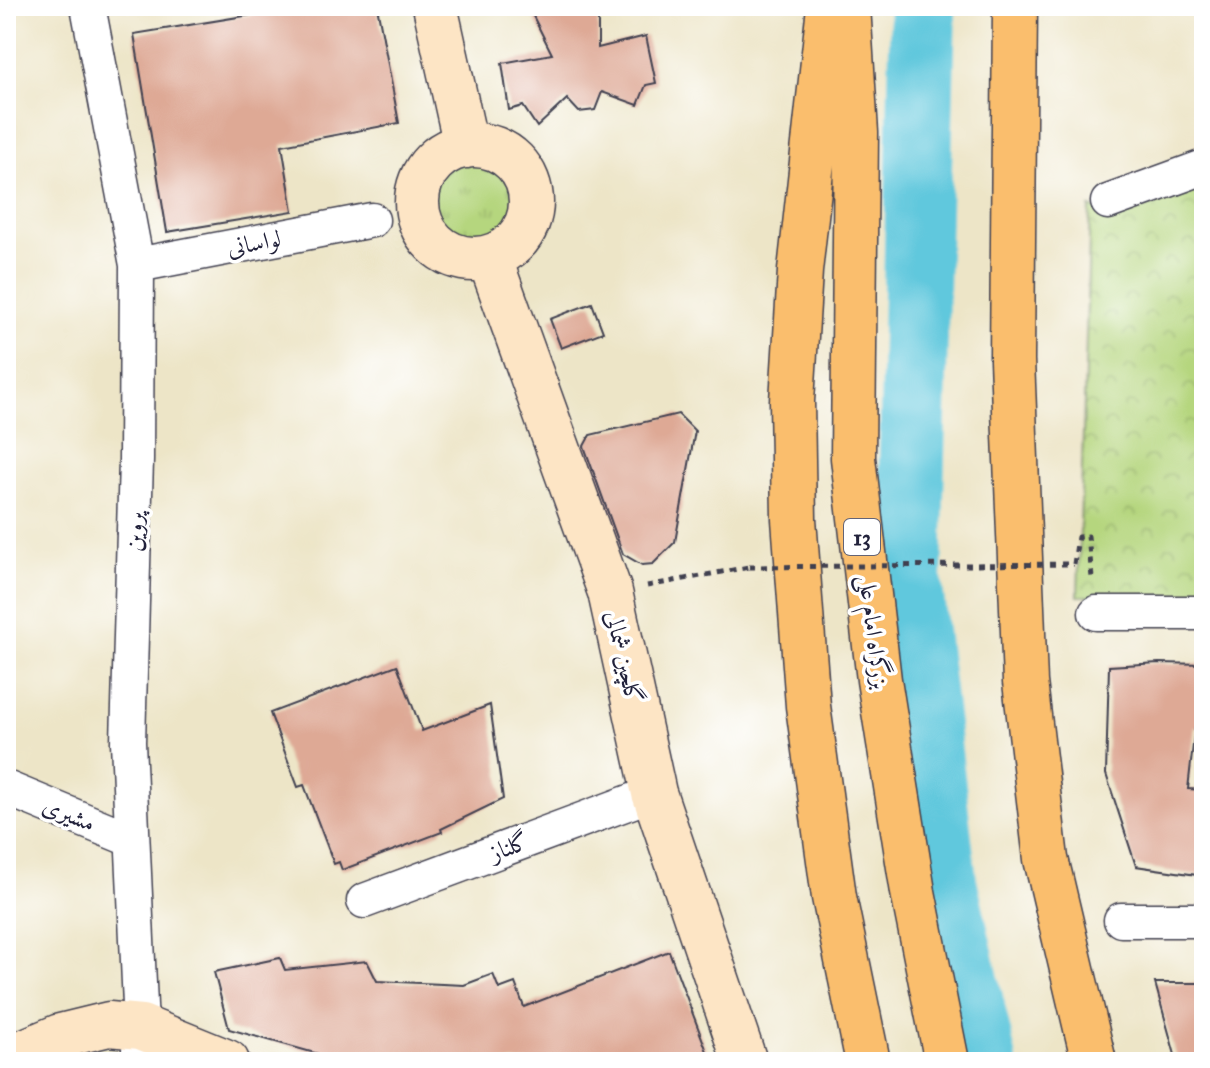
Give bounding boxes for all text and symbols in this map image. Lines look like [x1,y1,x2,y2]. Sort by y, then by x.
street label: لواسانی [224,223,284,263]
street label: پروین [118,509,151,553]
road number: 13 [844,519,880,555]
street label: بزرگراه امام علی [846,573,897,692]
street label: گلچین شمالی [598,608,649,707]
street label: مشیری [38,790,100,838]
street label: گلناز [483,826,533,869]

